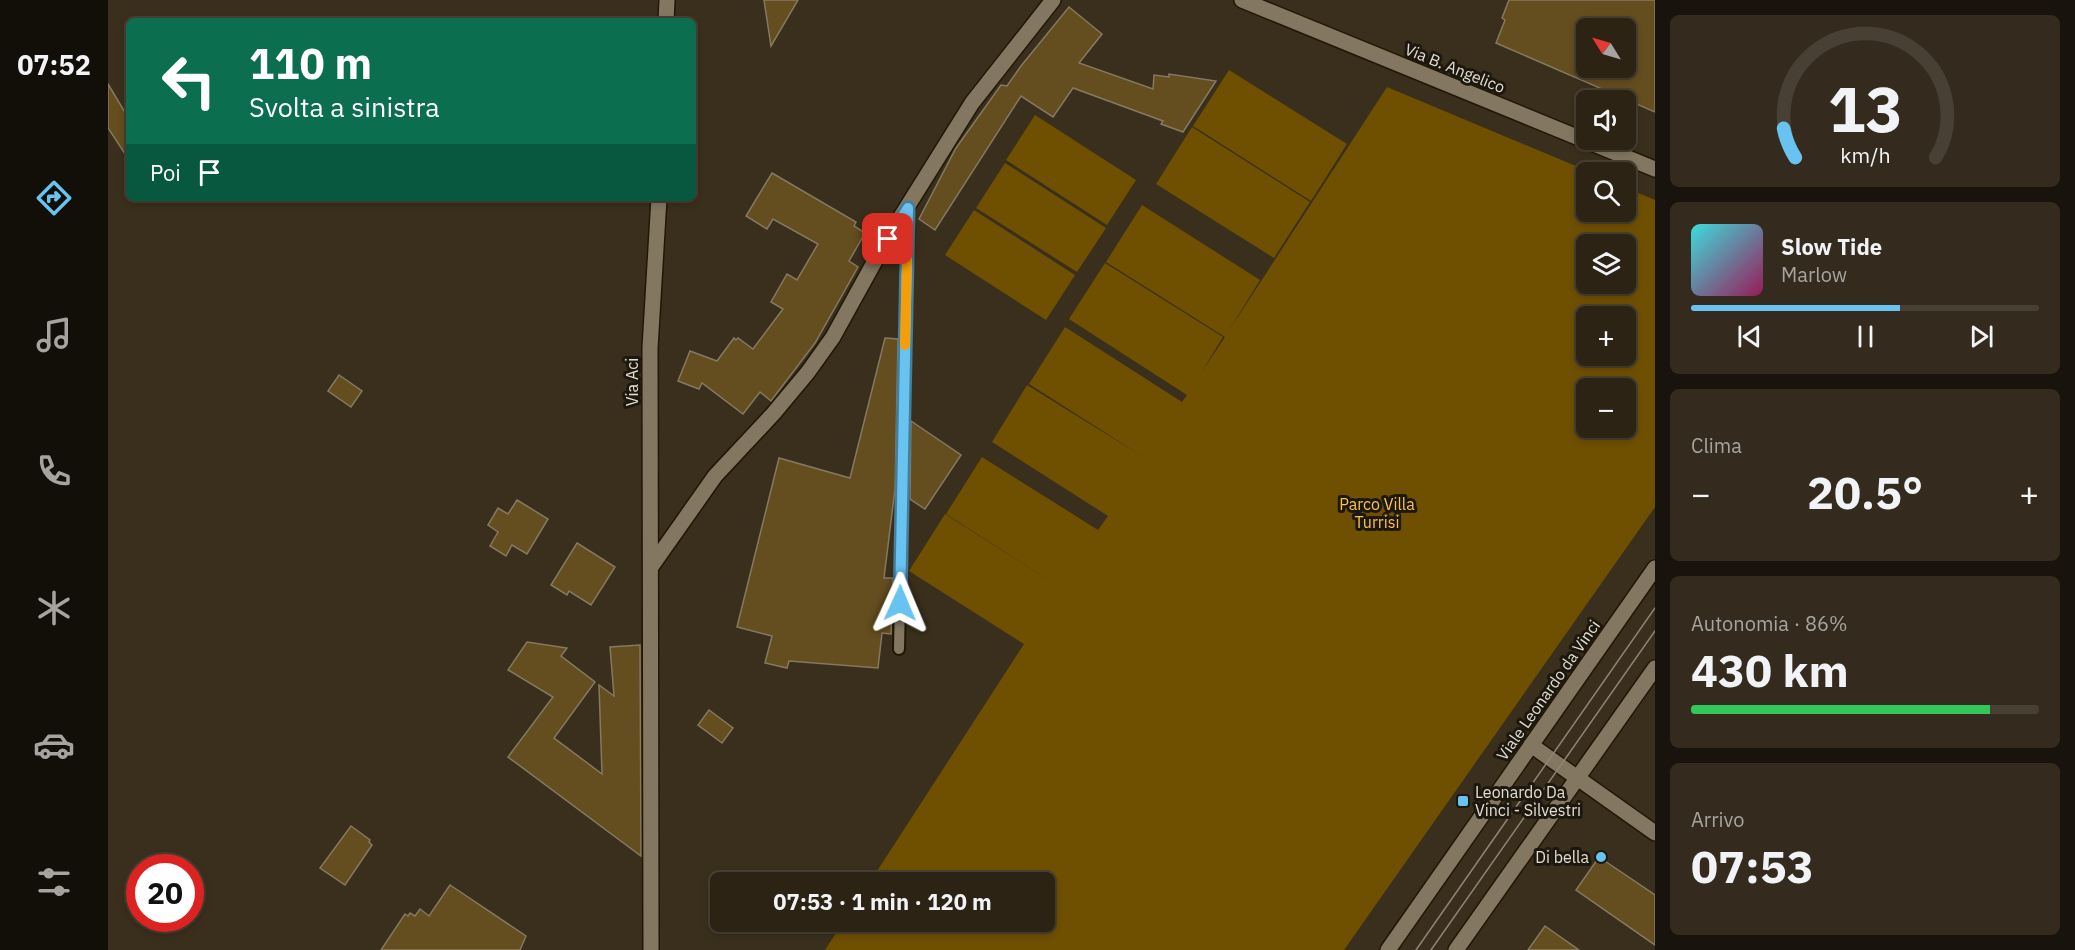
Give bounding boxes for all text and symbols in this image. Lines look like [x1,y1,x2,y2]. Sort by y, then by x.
north arrow [1576,18,1636,78]
map controls [1576,18,1636,438]
text: 110 m [249,36,372,91]
street label: Via B. Angelico [1402,39,1508,97]
icon: left [150,42,228,120]
text: 07:52 [17,47,91,82]
text: 13 [1828,68,1902,149]
text: Svolta a sinistra [249,89,440,124]
button: sound [1576,90,1636,150]
text: km/h [1840,141,1890,169]
icon: arrive [193,156,226,189]
text: Poi [150,158,181,187]
button: search [1576,162,1636,222]
icon: directions [33,177,75,219]
pin [862,213,913,264]
icon: arrive [871,222,904,255]
text: Slow Tide [1781,232,1882,261]
button: layers [1576,234,1636,294]
text: Marlow [1781,261,1847,288]
button: + [1576,306,1636,366]
icon: music [33,314,75,356]
icon: previous [1733,320,1766,353]
icon: pause [1849,320,1882,353]
icon: next [1965,320,1998,353]
street label: Via Aci [622,358,642,406]
button: − [1576,378,1636,438]
text: Clima [1691,432,1742,459]
icon: phone [33,450,75,492]
text: 20.5° [1807,463,1923,521]
text: − [1691,472,1711,515]
text: + [2019,472,2039,515]
park label: Parco Villa Turrisi [1339,494,1415,532]
position arrow [868,571,932,635]
icon: climate [33,587,75,629]
text: Autonomia · 86% [1691,610,1848,637]
street label: Viale Leonardo da Vinci [1492,616,1604,764]
text: 430 km [1691,641,1849,699]
icon: car [33,724,75,766]
place label: Leonardo Da Vinci - Silvestri [1475,782,1581,820]
marker: Leonardo Da Vinci - Silvestri [1456,794,1470,808]
text: Arrivo [1691,806,1744,833]
text: 07:53 [1691,837,1814,895]
place label: Di bella [1535,847,1589,867]
marker: Di bella [1594,850,1608,864]
speed limit sign: 20 [126,854,204,932]
icon: filters [33,861,75,903]
text: 07:53 · 1 min · 120 m [773,887,992,916]

